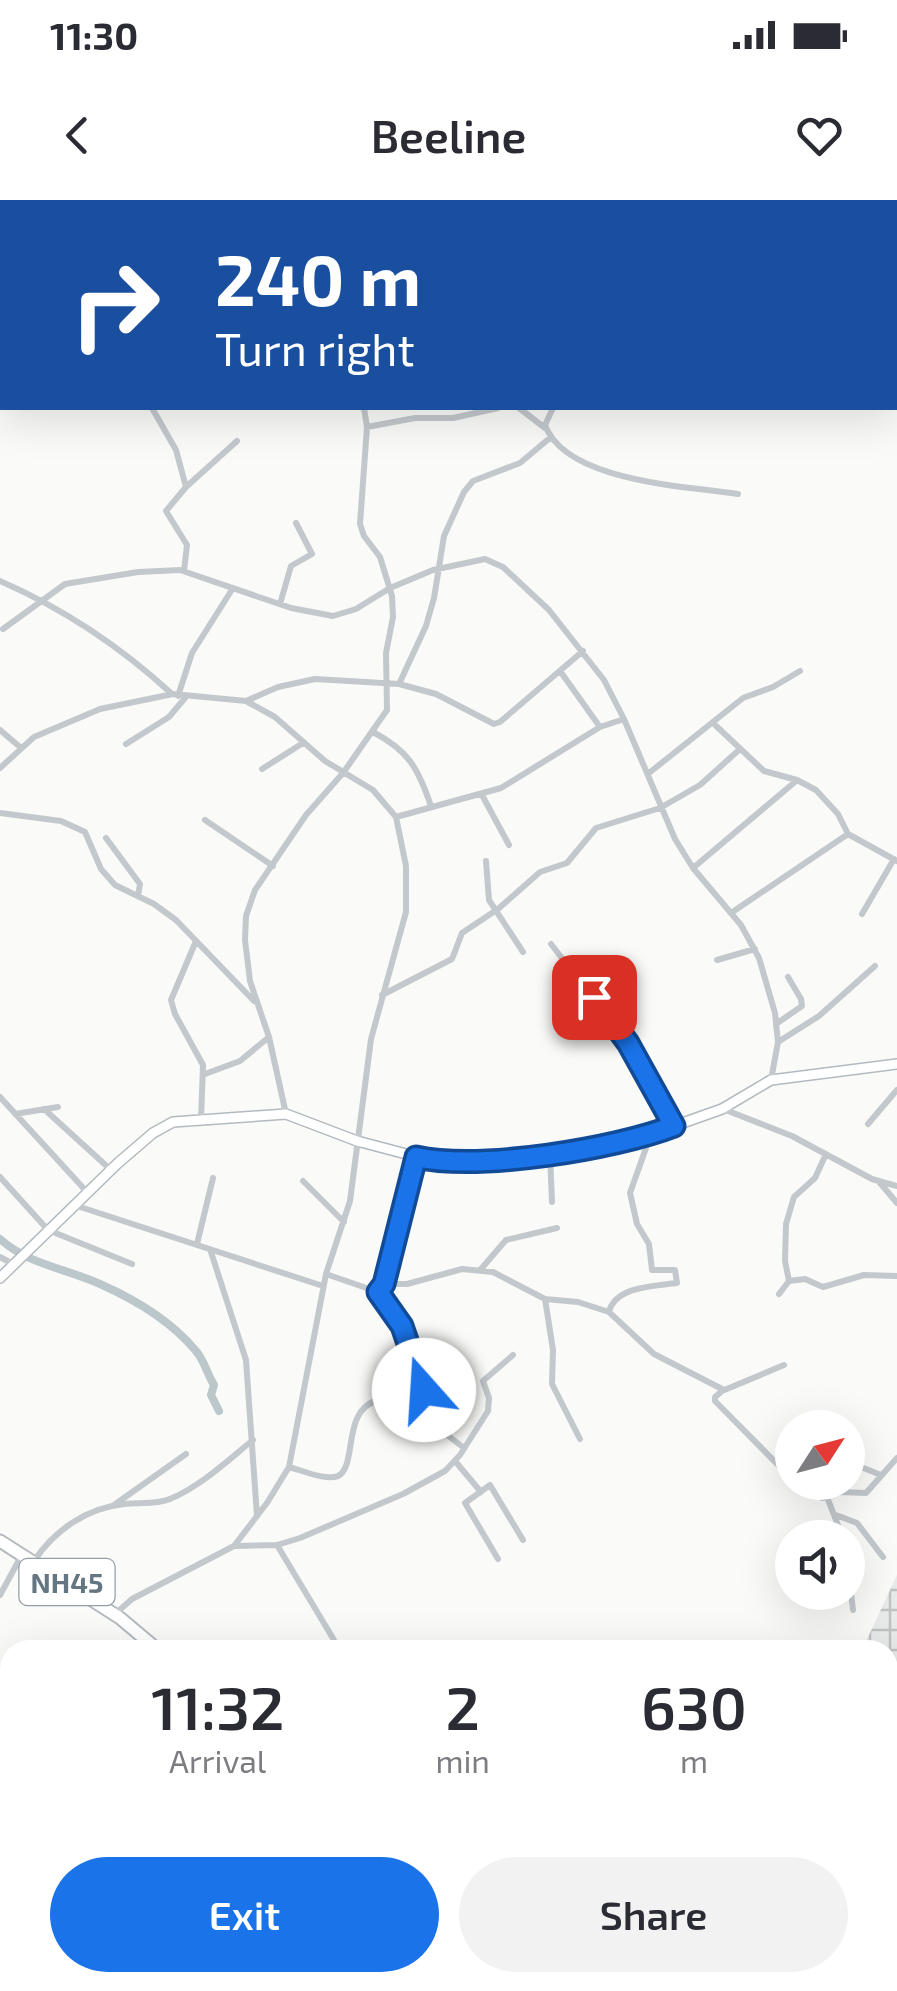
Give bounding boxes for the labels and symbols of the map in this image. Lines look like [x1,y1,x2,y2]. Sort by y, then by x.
pin [552,955,637,1040]
position arrow [372,1338,476,1442]
north arrow [775,1410,865,1500]
road number: NH45 [20,1559,114,1605]

